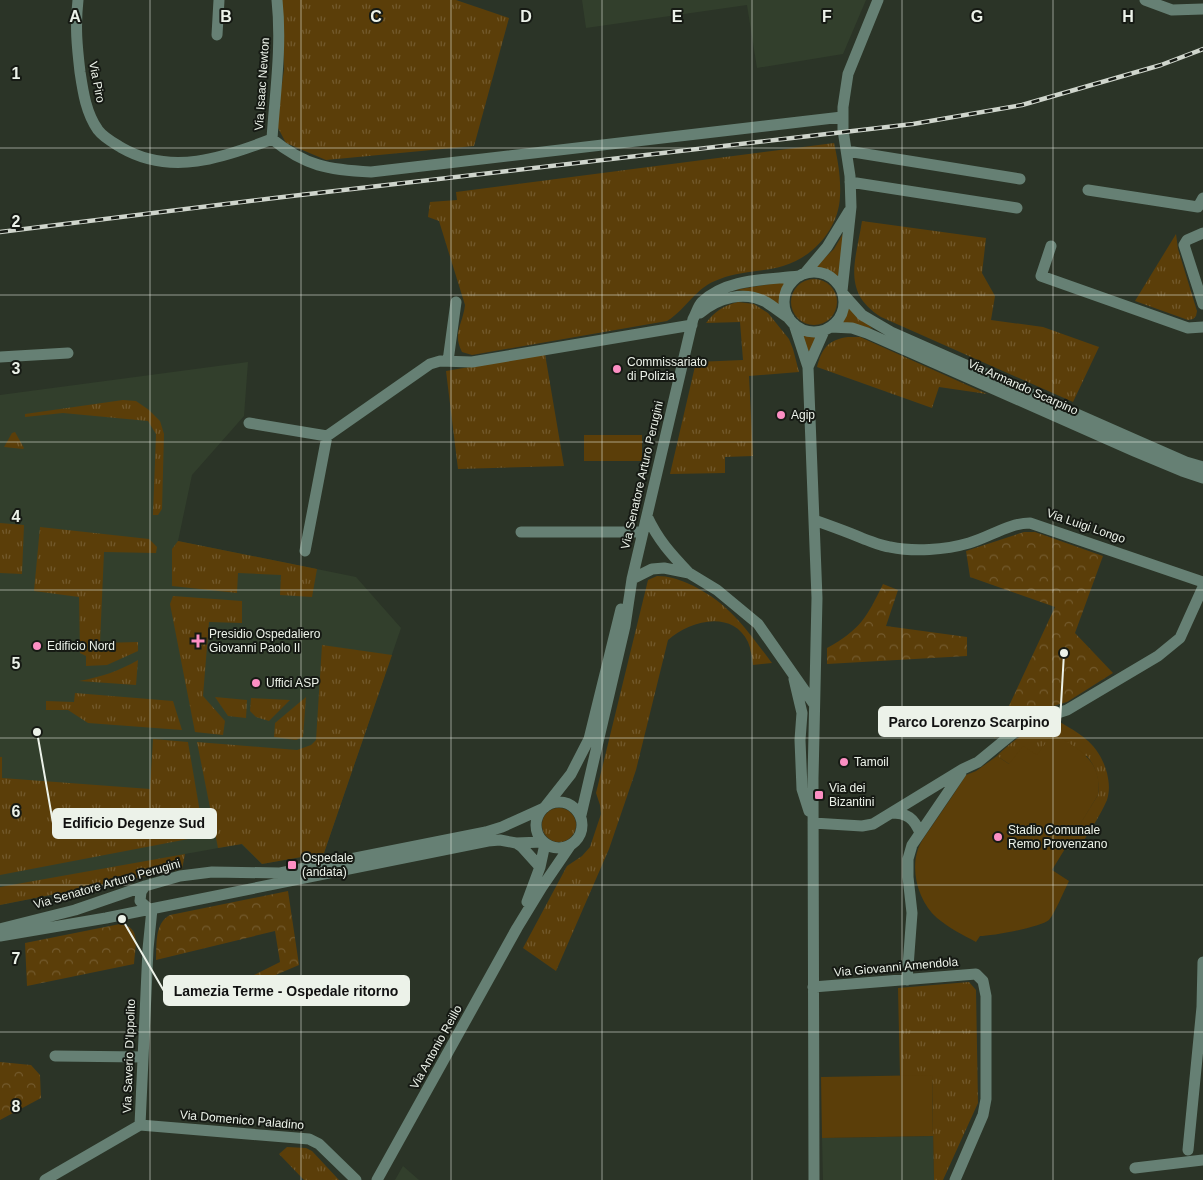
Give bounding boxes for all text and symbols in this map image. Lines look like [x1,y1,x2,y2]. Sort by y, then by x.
text: A [69,8,81,25]
text: B [220,8,232,25]
text: C [370,8,382,25]
text: D [520,8,532,25]
text: E [672,8,683,25]
text: F [822,8,832,25]
text: G [971,8,983,25]
text: H [1122,8,1134,25]
street label: Via Isaac Newton [252,37,272,131]
street label: Via Piro [86,60,108,104]
text: 1 [12,65,21,82]
text: 2 [12,213,21,230]
place label: Commissariato di Polizia [627,355,707,383]
street label: Via Armando Scarpino [966,356,1081,418]
text: 3 [12,360,21,377]
marker: Commissariato di Polizia [611,363,623,375]
street label: Via Senatore Arturo Perugini [618,399,666,551]
place label: Agip [791,408,815,422]
marker: Agip [775,409,787,421]
street label: Via Luigi Longo [1045,506,1128,546]
text: 4 [12,508,21,525]
place label: Presidio Ospedaliero Giovanni Paolo II [209,627,321,655]
marker: Presidio Ospedaliero Giovanni Paolo II [191,634,205,648]
place label: Edificio Nord [47,639,115,653]
marker: Edificio Nord [31,640,43,652]
text: 5 [12,655,21,672]
place label: Uffici ASP [266,676,319,690]
marker: Uffici ASP [250,677,262,689]
callout: Parco Lorenzo Scarpino [879,707,1060,736]
text: Parco Lorenzo Scarpino [888,714,1050,730]
place label: Tamoil [854,755,889,769]
marker: Tamoil [838,756,850,768]
place label: Via dei Bizantini [829,781,874,809]
marker: Via dei Bizantini [813,789,825,801]
text: 6 [12,803,21,820]
callout: Edificio Degenze Sud [53,809,216,838]
text: Edificio Degenze Sud [63,815,205,831]
place label: Stadio Comunale Remo Provenzano [1008,823,1108,851]
marker: Stadio Comunale Remo Provenzano [992,831,1004,843]
place label: Ospedale (andata) [302,851,354,879]
street label: Via Senatore Arturo Perugini [32,856,182,912]
marker: Ospedale (andata) [286,859,298,871]
text: 7 [12,950,21,967]
street label: Via Giovanni Amendola [833,955,959,979]
callout: Lamezia Terme - Ospedale ritorno [164,976,409,1005]
text: Lamezia Terme - Ospedale ritorno [174,983,398,999]
street label: Via Saverio D'Ippolito [120,998,138,1113]
street label: Via Antonio Reillo [407,1002,465,1091]
text: 8 [12,1098,21,1115]
street label: Via Domenico Paladino [179,1108,305,1132]

